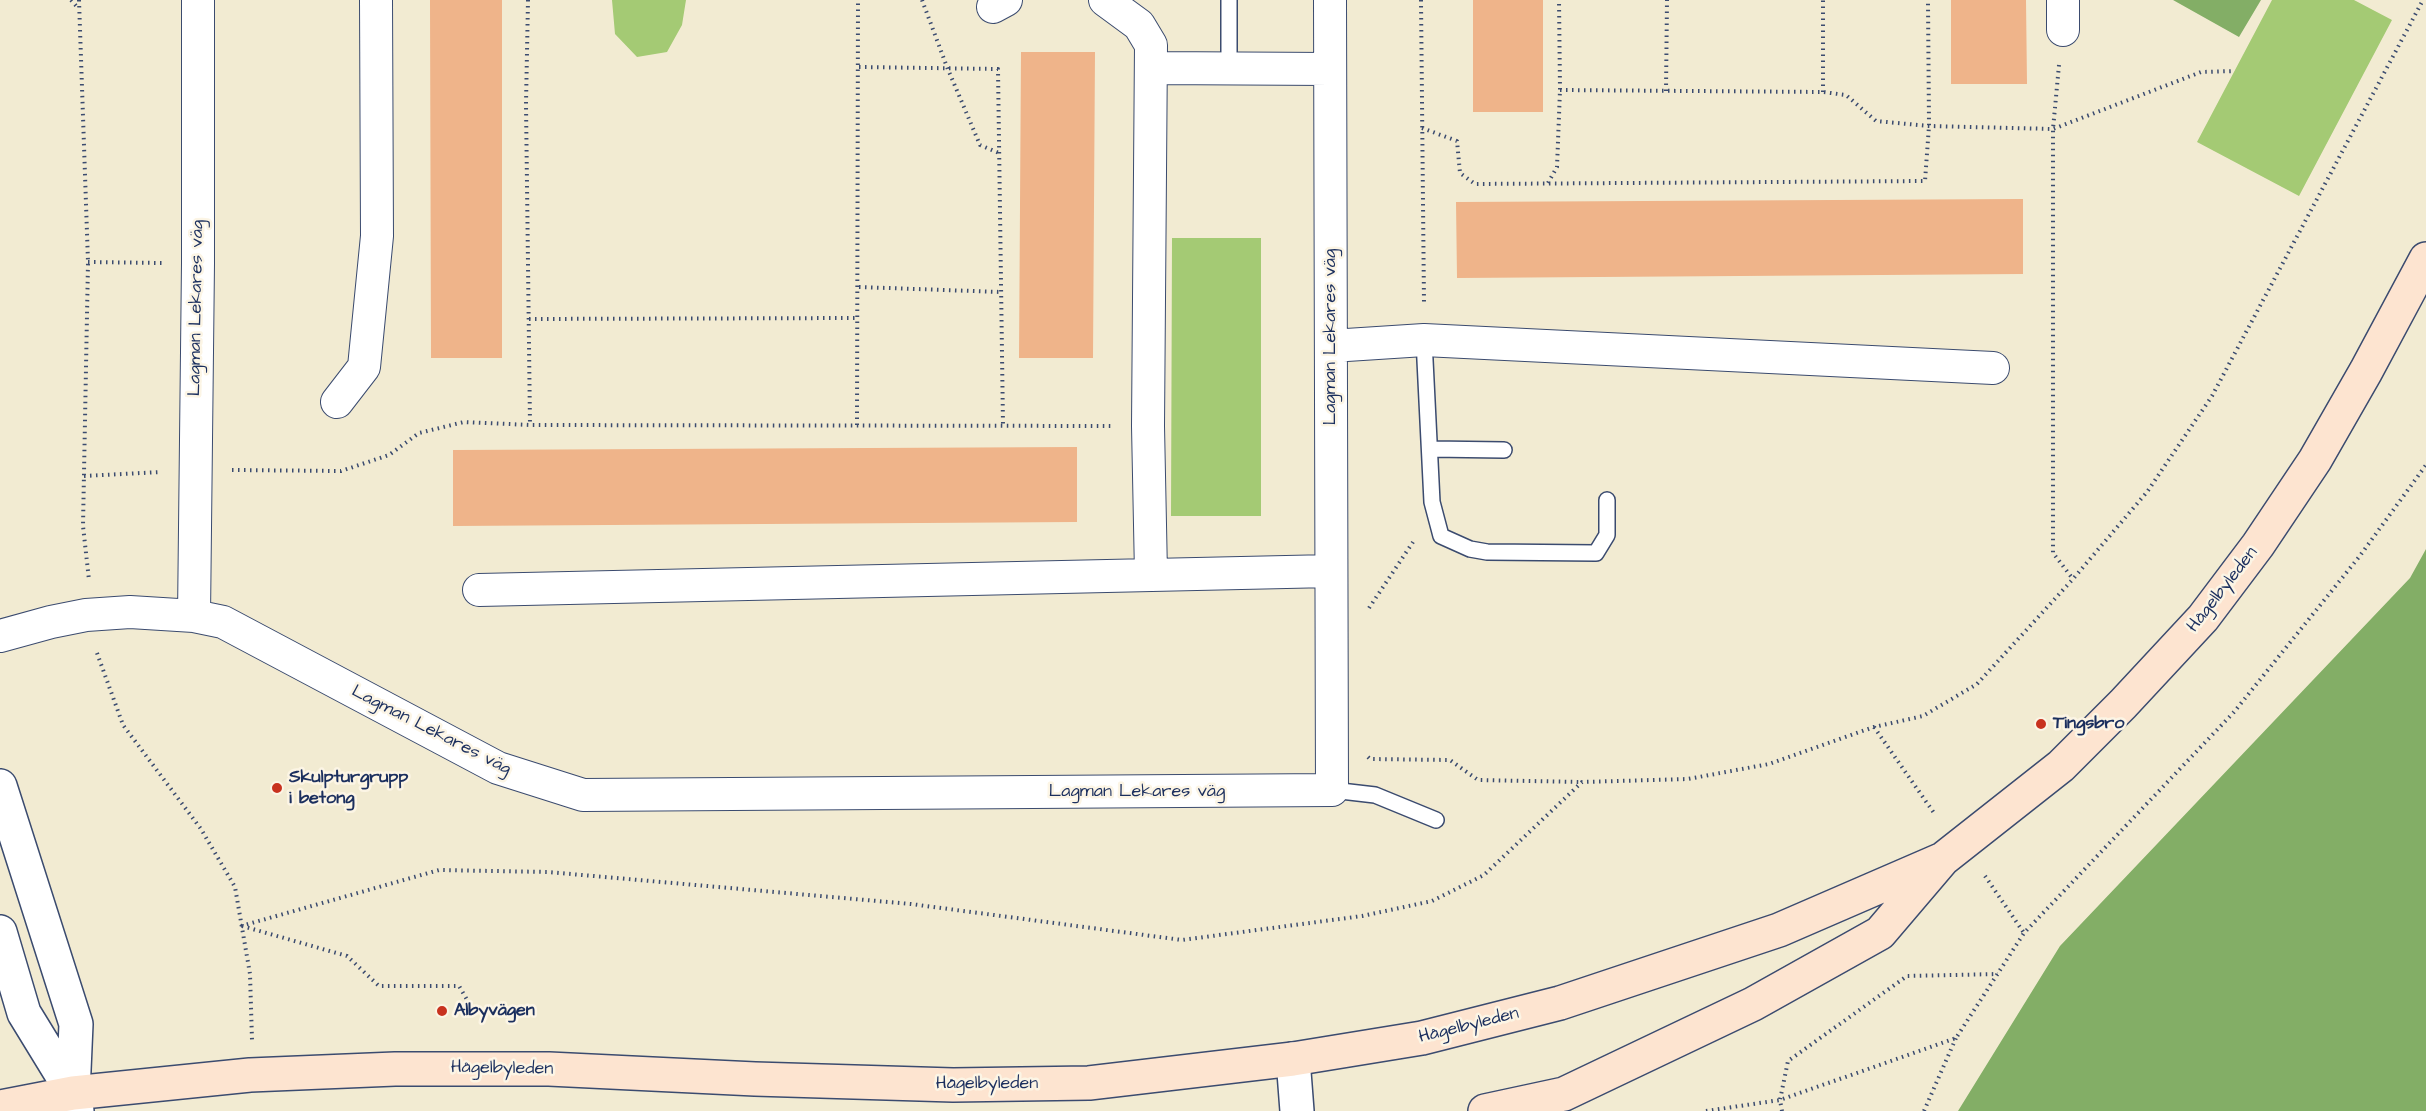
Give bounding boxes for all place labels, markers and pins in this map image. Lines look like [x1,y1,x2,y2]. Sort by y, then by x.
place label: Tingsbro [2053,713,2124,735]
marker: Tingsbro [2034,717,2048,731]
place label: Skulpturgrupp i betong [289,767,408,810]
marker: Skulpturgrupp i betong [270,781,284,795]
place label: Albyvägen [454,1000,535,1022]
marker: Albyvägen [435,1004,449,1018]

